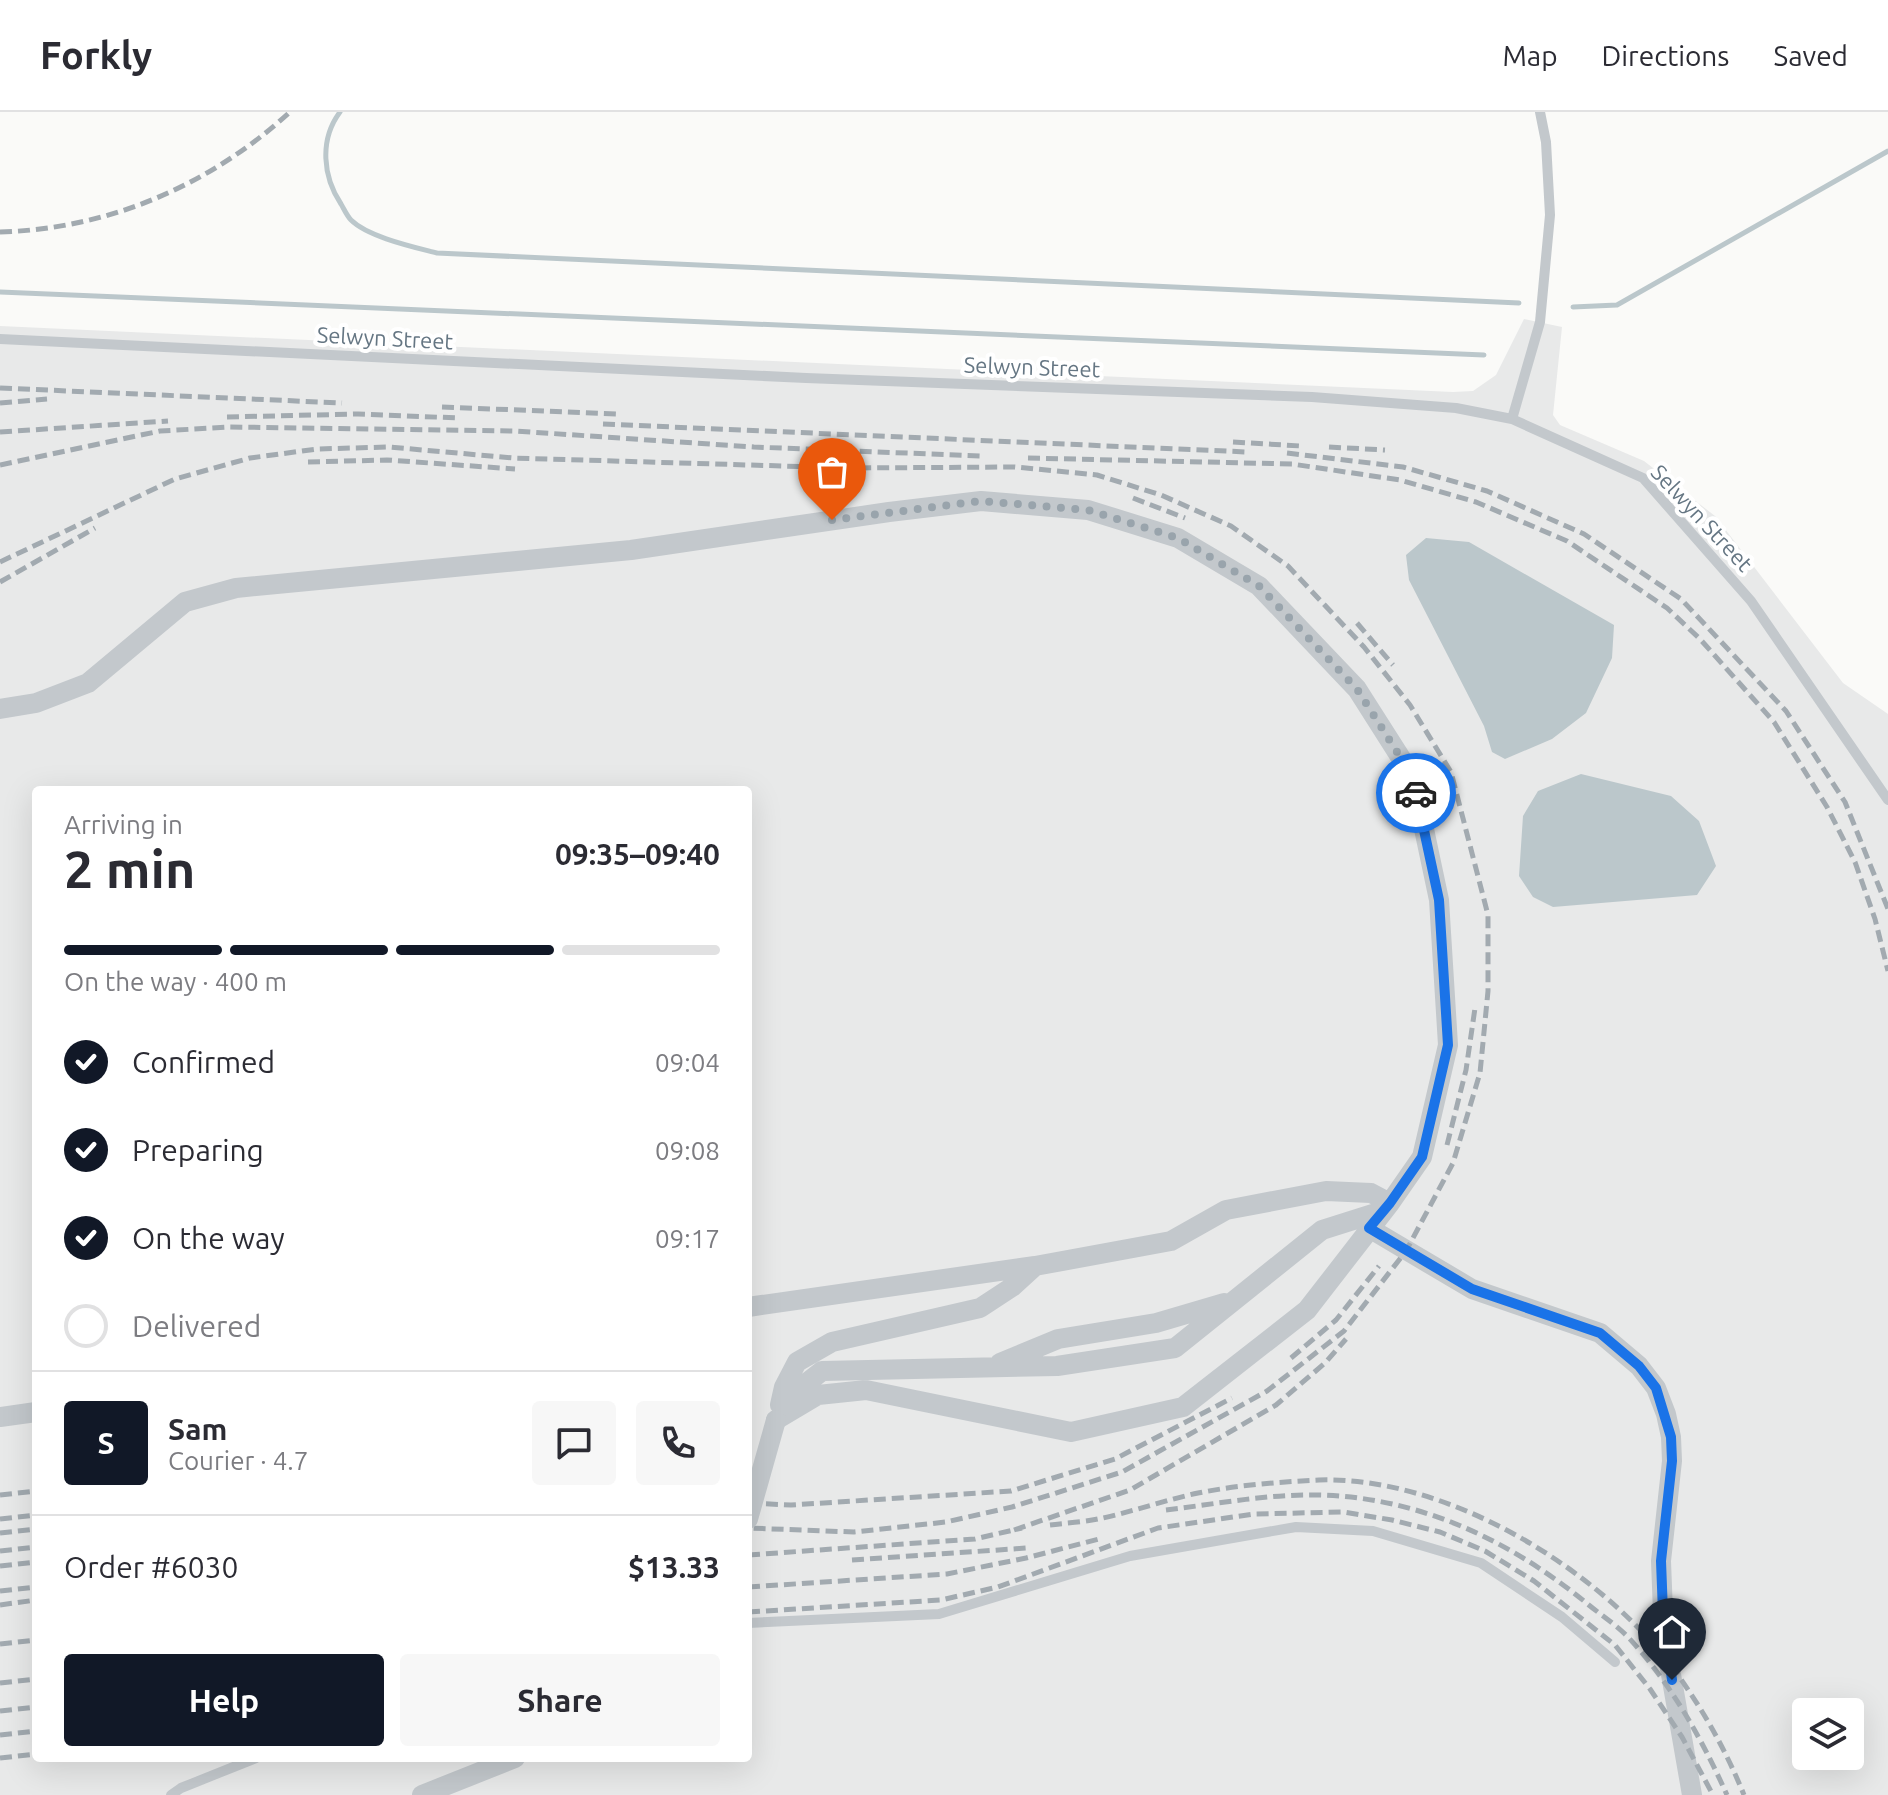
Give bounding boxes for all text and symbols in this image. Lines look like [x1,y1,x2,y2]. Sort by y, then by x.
text: Forkly [40,34,152,76]
text: Map [1502,40,1558,71]
text: Directions [1602,40,1729,71]
text: Saved [1773,40,1848,71]
street label: Selwyn Street [316,321,454,354]
street label: Selwyn Street [963,352,1101,381]
pin [798,438,866,520]
icon: bag [810,450,854,494]
street label: Selwyn Street [1647,459,1758,576]
courier [1376,753,1456,833]
icon: car [1394,771,1438,815]
text: Arriving in [64,810,183,839]
text: 09:35–09:40 [555,837,720,871]
text: 2 min [64,840,195,898]
text: On the way · 400 m [64,967,287,996]
icon: check [64,1040,108,1084]
text: Confirmed [132,1045,275,1079]
text: 09:04 [655,1048,720,1077]
icon: check [64,1128,108,1172]
text: Preparing [132,1133,264,1167]
text: 09:08 [655,1136,720,1165]
icon: check [64,1216,108,1260]
text: On the way [132,1221,285,1255]
text: 09:17 [655,1224,720,1253]
text: Delivered [132,1309,261,1343]
button: chat [532,1401,616,1485]
button: phone [636,1401,720,1485]
text: Sam [168,1412,227,1446]
text: S [97,1426,115,1460]
text: Courier · 4.7 [168,1446,308,1475]
text: Order #6030 [64,1550,238,1584]
text: $13.33 [628,1550,720,1584]
pin [1638,1598,1706,1680]
icon: home [1650,1610,1694,1654]
button: Help [64,1654,384,1746]
button: Share [400,1654,720,1746]
map controls [1792,1698,1864,1770]
button: layers [1792,1698,1864,1770]

